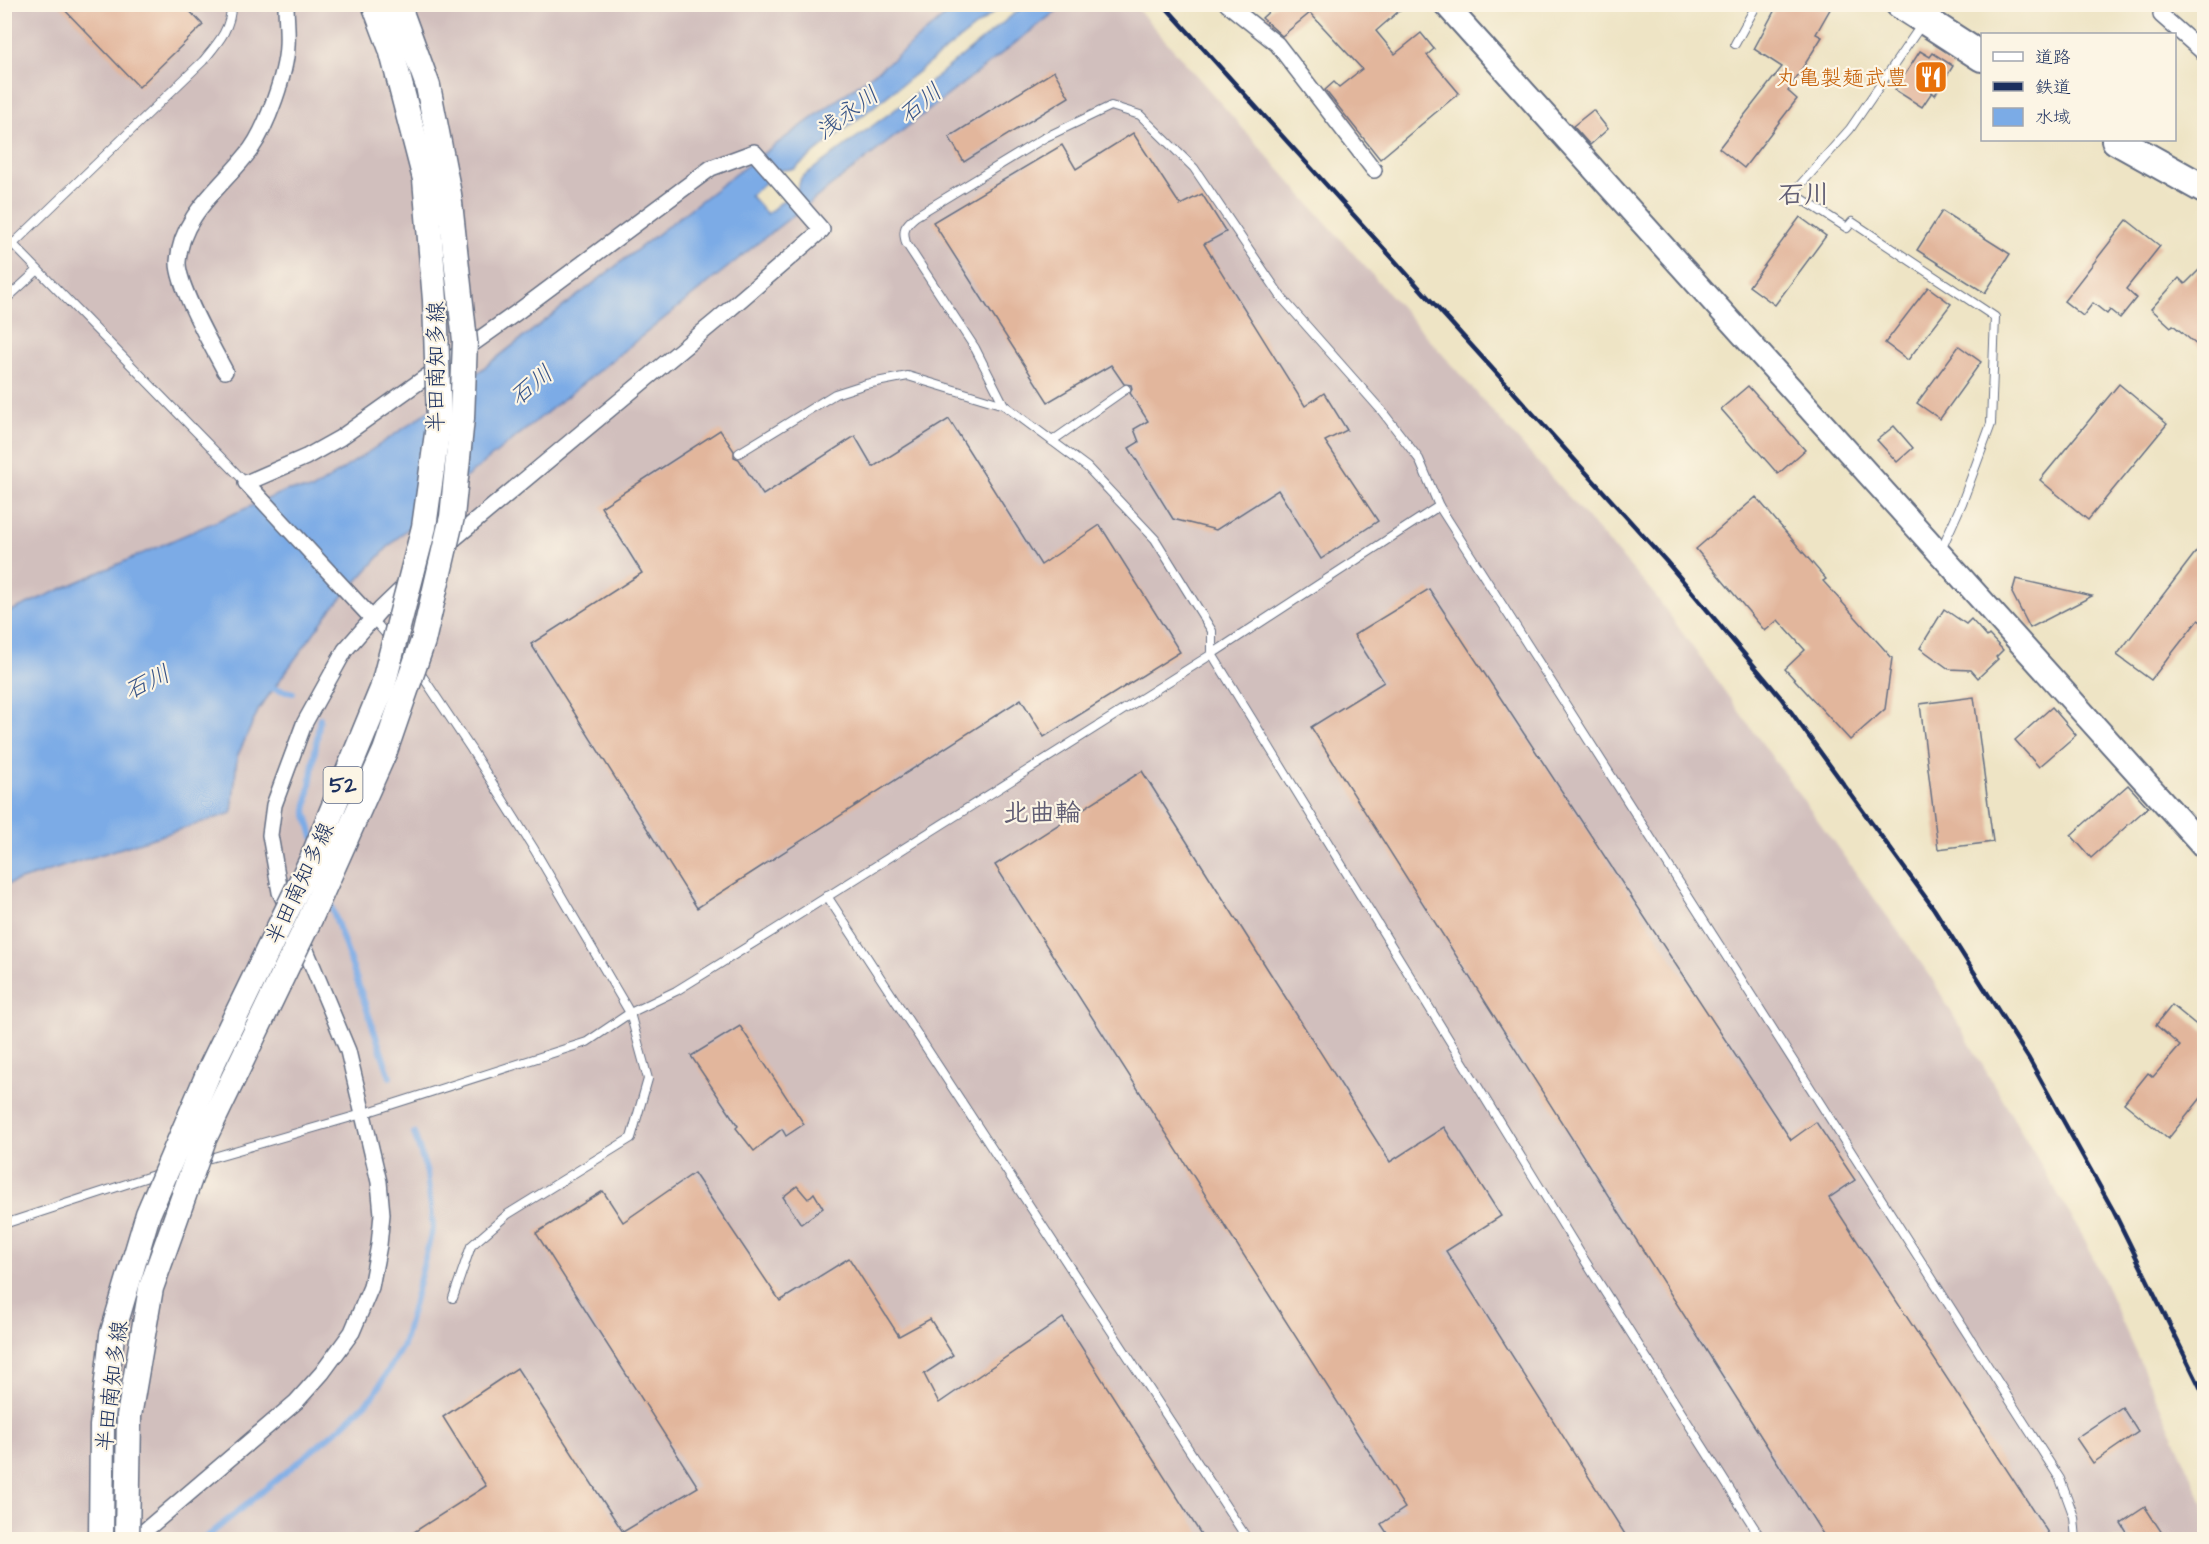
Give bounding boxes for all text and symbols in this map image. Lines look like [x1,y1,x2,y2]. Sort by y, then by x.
legend [1981,33,2176,141]
text: 道路 [2035,45,2071,70]
restaurant icon: 丸亀製麺武豊 [1913,59,1949,95]
place label: 丸亀製麺武豊 [1776,63,1908,94]
water label: 石川 [891,75,950,132]
text: 鉄道 [2035,75,2071,100]
water label: 浅永川 [809,79,887,149]
text: 水域 [2035,105,2071,130]
district label: 石川 [1778,177,1830,213]
street label: 半田南知多線 [421,301,452,433]
water label: 石川 [502,357,561,414]
water label: 石川 [118,657,176,709]
road number: 52 [324,767,362,803]
district label: 北曲輪 [1003,795,1081,831]
street label: 半田南知多線 [258,817,342,950]
street label: 半田南知多線 [89,1319,136,1454]

